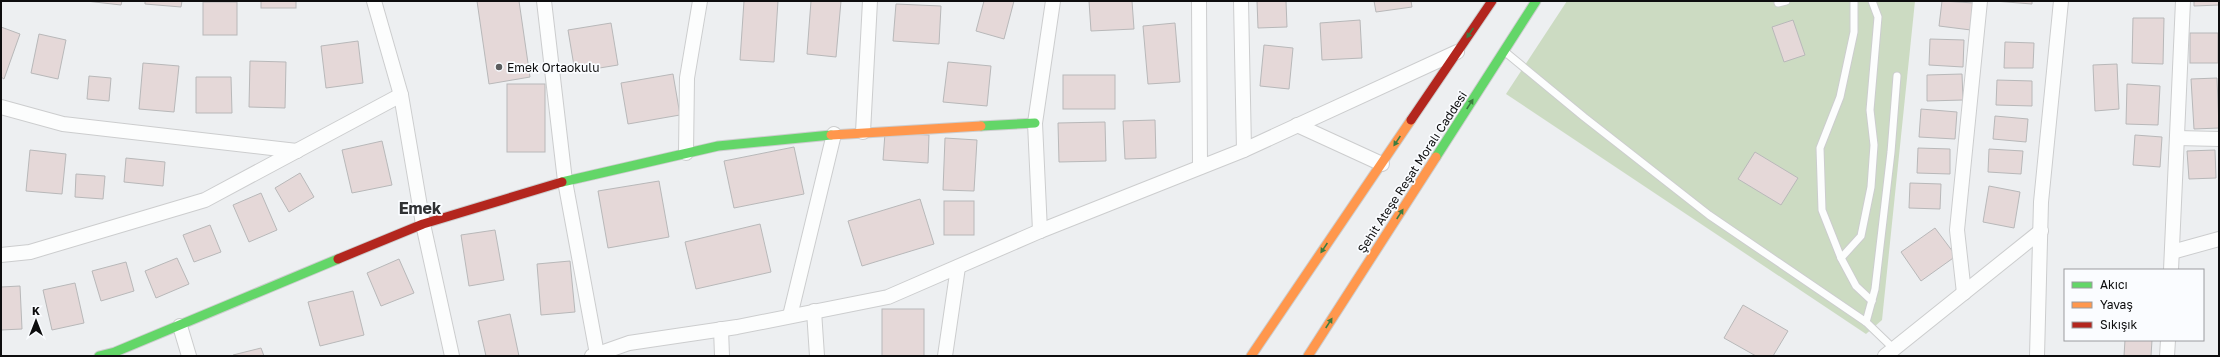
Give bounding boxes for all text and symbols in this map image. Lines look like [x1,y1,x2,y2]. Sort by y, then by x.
one-way arrow [1466,28,1474,38]
place label: Emek Ortaokulu [507,60,599,75]
marker: Emek Ortaokulu [494,62,504,72]
street label: Şehit Ateşe Reşat Moralı Caddesi [1354,88,1470,256]
one-way arrow [1466,99,1474,109]
one-way arrow [1393,136,1401,146]
district label: Emek [399,198,442,218]
one-way arrow [1396,208,1403,220]
one-way arrow [1320,243,1328,254]
legend [2064,269,2204,341]
text: Akıcı [2100,277,2128,292]
text: Yavaş [2100,297,2133,312]
north arrow [16,301,56,341]
text: K [32,304,40,317]
one-way arrow [1326,317,1333,329]
text: Sıkışık [2100,317,2137,332]

